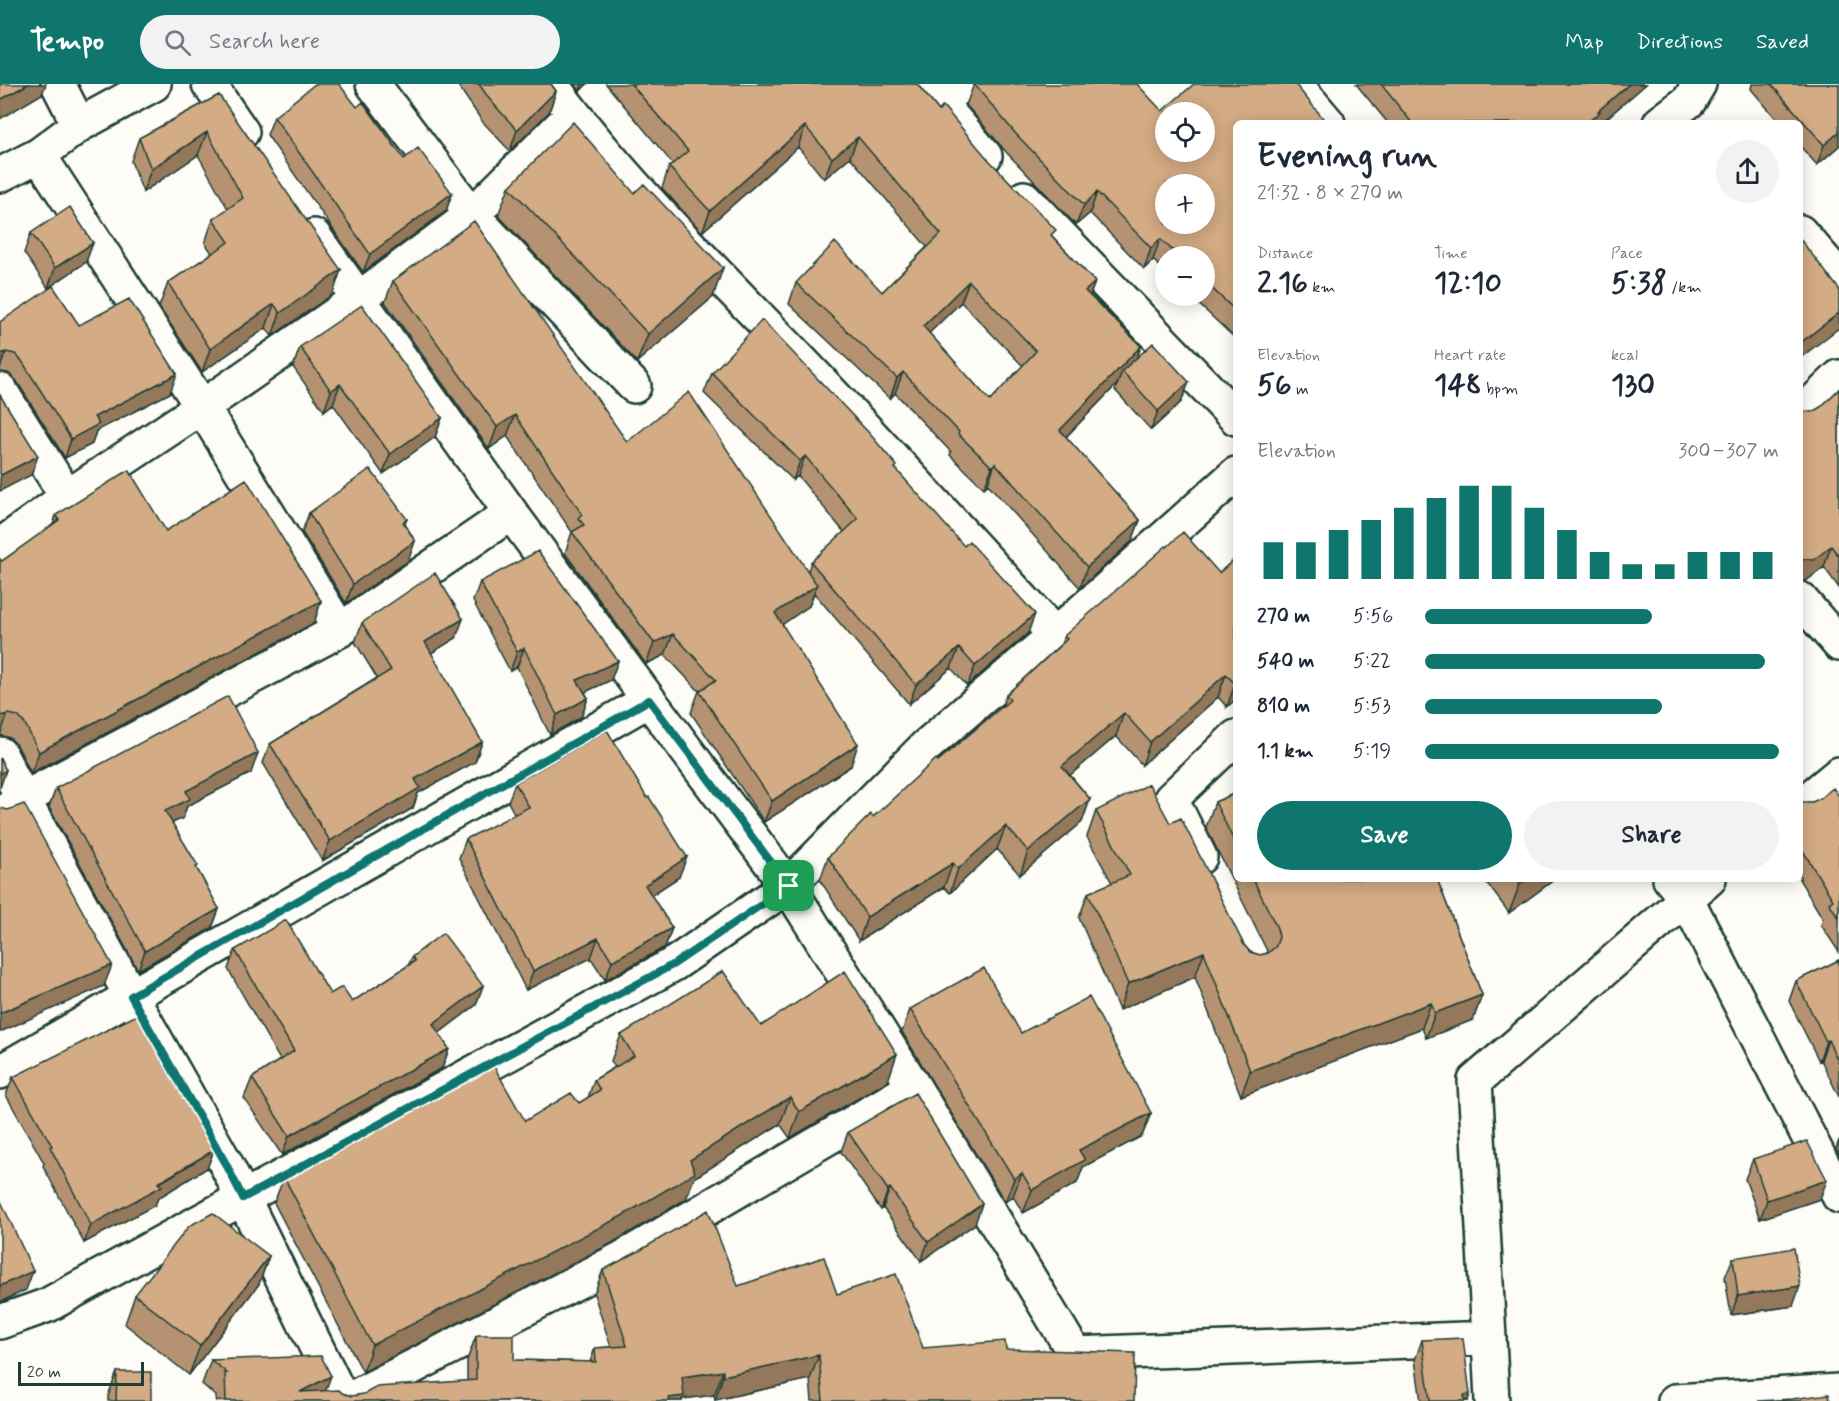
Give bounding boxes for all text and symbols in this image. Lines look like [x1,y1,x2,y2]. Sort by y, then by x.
search box [140,15,560,69]
text: Tempo [30,24,104,61]
icon: search [161,26,194,59]
text: Search here [209,28,320,56]
text: Map [1565,28,1604,56]
text: Directions [1637,28,1723,56]
text: Saved [1756,28,1809,56]
map controls [1155,102,1215,306]
button: locate [1155,102,1215,162]
text: Evening run [1257,135,1437,179]
button: share [1716,140,1779,203]
button: + [1155,174,1215,234]
text: 21:32 · 8 × 270 m [1257,180,1403,207]
text: Distance [1257,243,1313,264]
text: Time [1434,243,1468,264]
text: Pace [1611,243,1643,264]
button: − [1155,246,1215,306]
text: 2.16 [1257,264,1308,303]
text: 12:10 [1434,264,1502,303]
text: 5:38 [1611,264,1667,303]
text: km [1308,277,1336,298]
text: /km [1667,277,1702,298]
text: Elevation [1257,345,1320,366]
text: Heart rate [1434,345,1506,366]
text: kcal [1611,345,1638,366]
text: 56 [1257,366,1292,405]
text: 148 [1434,366,1482,405]
text: 130 [1611,366,1655,405]
text: m [1292,379,1309,400]
text: bpm [1482,379,1518,400]
text: Elevation [1257,438,1336,465]
text: 300–307 m [1678,438,1779,465]
text: 270 m [1257,603,1310,630]
text: 5:56 [1353,603,1393,630]
text: 540 m [1257,648,1314,675]
text: 5:22 [1353,648,1391,675]
text: 810 m [1257,693,1310,720]
text: 5:53 [1353,693,1391,720]
text: 1.1 km [1257,738,1314,765]
text: 5:19 [1353,738,1391,765]
button: Save [1257,801,1512,870]
button: Share [1524,801,1779,870]
pin [763,860,814,911]
icon: arrive [772,869,805,902]
scale bar [18,1359,144,1386]
text: 20 m [27,1362,61,1383]

